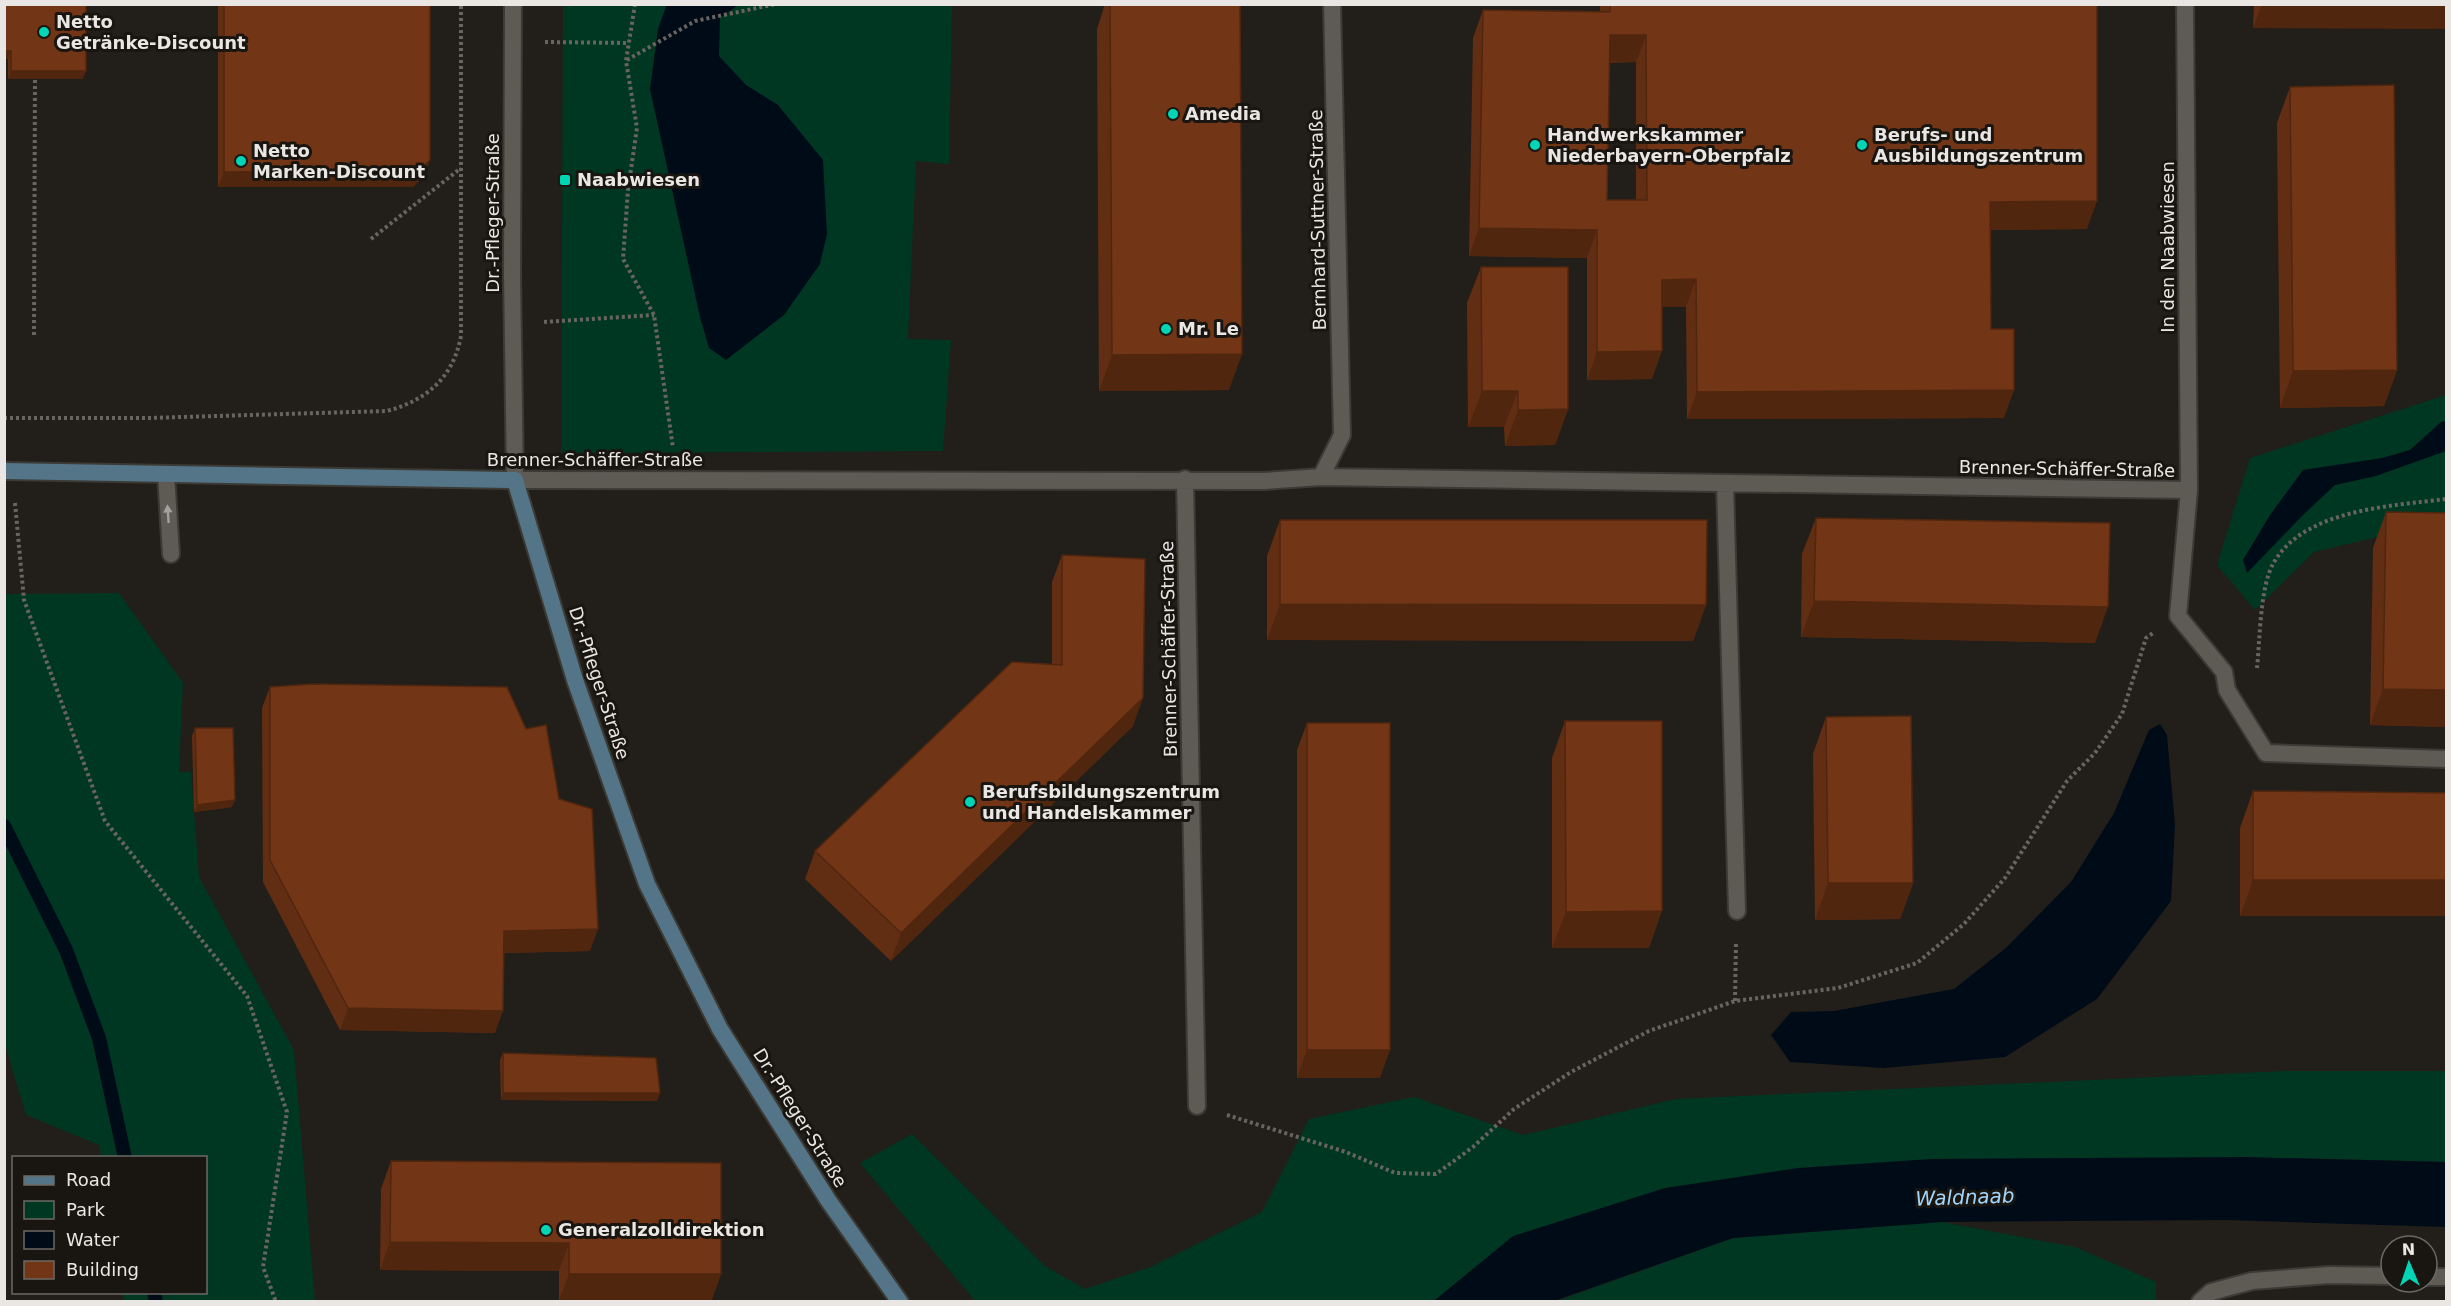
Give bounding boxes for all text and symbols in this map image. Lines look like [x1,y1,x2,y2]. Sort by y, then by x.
place label: Netto Getränke-Discount [56,11,246,53]
marker: Netto Getränke-Discount [37,25,51,39]
place label: Amedia [1185,103,1261,124]
marker: Amedia [1166,107,1180,121]
street label: Bernhard-Suttner-Straße [1305,109,1330,331]
place label: Handwerkskammer Niederbayern-Oberpfalz [1547,124,1791,166]
place label: Berufs- und Ausbildungszentrum [1874,124,2083,166]
street label: Dr.-Pfleger-Straße [482,133,503,293]
marker: Handwerkskammer Niederbayern-Oberpfalz [1528,138,1542,152]
marker: Berufs- und Ausbildungszentrum [1855,138,1869,152]
place label: Netto Marken-Discount [253,140,425,182]
marker: Netto Marken-Discount [234,154,248,168]
street label: In den Naabwiesen [2157,161,2178,333]
place label: Naabwiesen [577,169,700,190]
marker: Naabwiesen [558,173,572,187]
place label: Mr. Le [1178,318,1239,339]
marker: Mr. Le [1159,322,1173,336]
street label: Brenner-Schäffer-Straße [487,449,703,470]
street label: Brenner-Schäffer-Straße [1959,456,2175,481]
one-way arrow [163,504,173,523]
street label: Brenner-Schäffer-Straße [1156,541,1181,757]
street label: Dr.-Pfleger-Straße [565,604,634,762]
place label: Berufsbildungszentrum und Handelskammer [982,781,1220,823]
marker: Berufsbildungszentrum und Handelskammer [963,795,977,809]
street label: Dr.-Pfleger-Straße [749,1044,852,1191]
legend [12,1156,207,1294]
text: Road [66,1169,111,1190]
water label: Waldnaab [1915,1183,2015,1211]
text: Park [66,1199,105,1220]
place label: Generalzolldirektion [558,1219,764,1240]
marker: Generalzolldirektion [539,1223,553,1237]
text: Water [66,1229,120,1250]
north arrow [2379,1234,2439,1294]
text: N [2401,1240,2416,1259]
text: Building [66,1259,139,1280]

